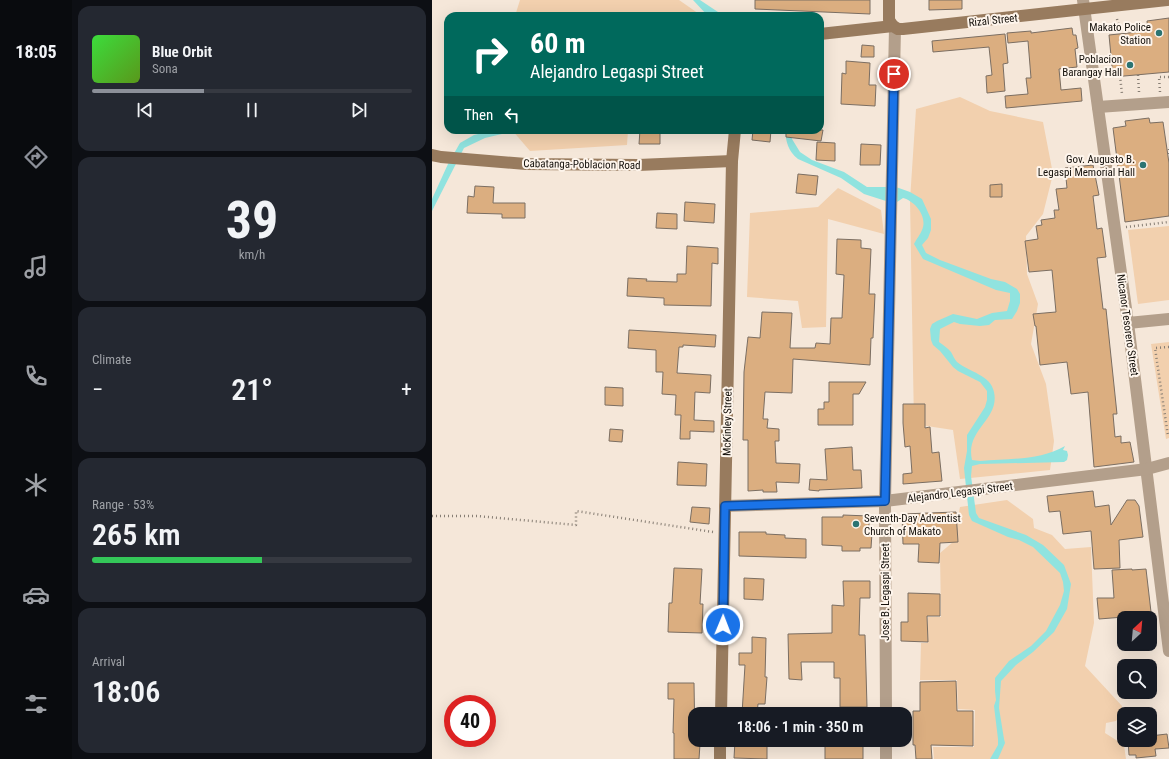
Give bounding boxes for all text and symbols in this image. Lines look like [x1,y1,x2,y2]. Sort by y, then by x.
street label: Rizal Street [968,11,1018,30]
place label: Makato Police Station [1089,21,1151,47]
text: 60 m [530,27,586,60]
icon: right [464,28,516,80]
marker: Makato Police Station [1154,28,1164,38]
text: 18:05 [15,41,57,62]
text: Blue Orbit [152,43,212,61]
place label: Poblacion Barangay Hall [1062,53,1122,79]
pin [877,57,911,91]
marker: Poblacion Barangay Hall [1125,60,1135,70]
text: Sona [152,61,178,76]
text: Alejandro Legaspi Street [530,61,704,82]
icon: arrive [883,63,905,85]
icon: previous [134,99,156,121]
icon: pause [241,99,263,121]
icon: next [348,99,370,121]
icon: left [501,104,523,126]
text: Then [464,106,493,124]
icon: directions [22,143,50,171]
place label: Gov. Augusto B. Legaspi Memorial Hall [1038,153,1135,179]
street label: Cabatanga-Poblacion Road [523,157,641,172]
marker: Gov. Augusto B. Legaspi Memorial Hall [1138,160,1148,170]
text: 39 [226,190,278,251]
text: km/h [239,247,265,262]
icon: music [22,253,50,281]
street label: Nicanor Tesorero Street [1114,273,1141,377]
text: Climate [92,352,131,367]
icon: phone [22,362,50,390]
text: 21° [231,372,273,407]
text: − [92,377,103,402]
text: + [401,377,412,402]
street label: McKinley Street [720,388,735,456]
icon: climate [22,471,50,499]
street label: Alejandro Legaspi Street [907,480,1014,505]
text: Range · 53% [92,497,154,512]
place label: Seventh-Day Adventist Church of Makato [864,512,961,538]
text: 265 km [92,517,181,552]
marker: Seventh-Day Adventist Church of Makato [851,519,861,529]
street label: Jose B. Legaspi Street [879,543,892,641]
icon: car [22,581,50,609]
position arrow [702,604,744,646]
north arrow [1117,611,1157,651]
map controls [1117,611,1157,747]
text: Arrival [92,654,125,669]
button: search [1117,659,1157,699]
text: 18:06 [92,674,160,709]
icon: filters [22,690,50,718]
speed limit sign: 40 [444,695,496,747]
button: layers [1117,707,1157,747]
text: 18:06 · 1 min · 350 m [737,718,863,736]

